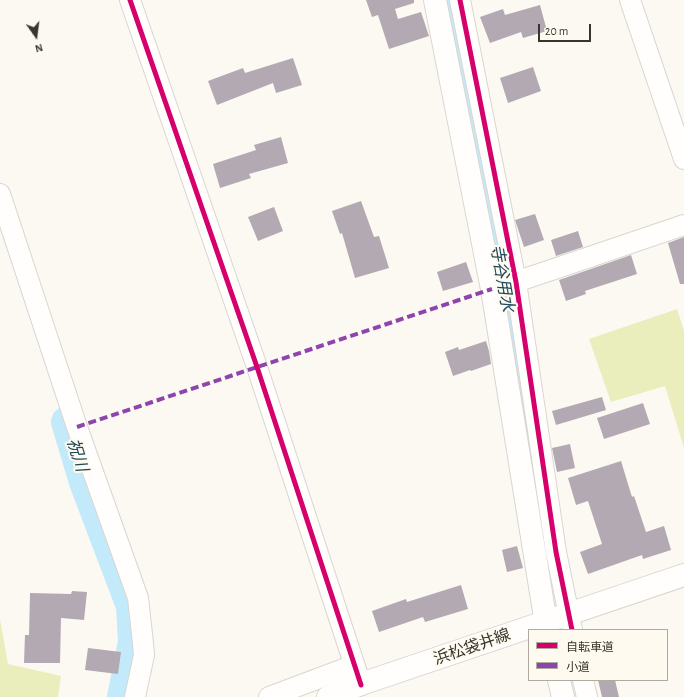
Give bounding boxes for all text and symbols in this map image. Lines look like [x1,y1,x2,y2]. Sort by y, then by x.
north arrow [16,16,56,56]
scale bar [540,16,593,42]
text: 20 m [545,25,568,37]
text: N [34,42,44,54]
water label: 寺谷用水 [486,243,518,313]
water label: 祝川 [62,436,92,474]
street label: 浜松袋井線 [431,625,513,669]
legend [528,629,668,681]
text: 自転車道 [566,641,614,653]
text: 小道 [566,661,590,673]

